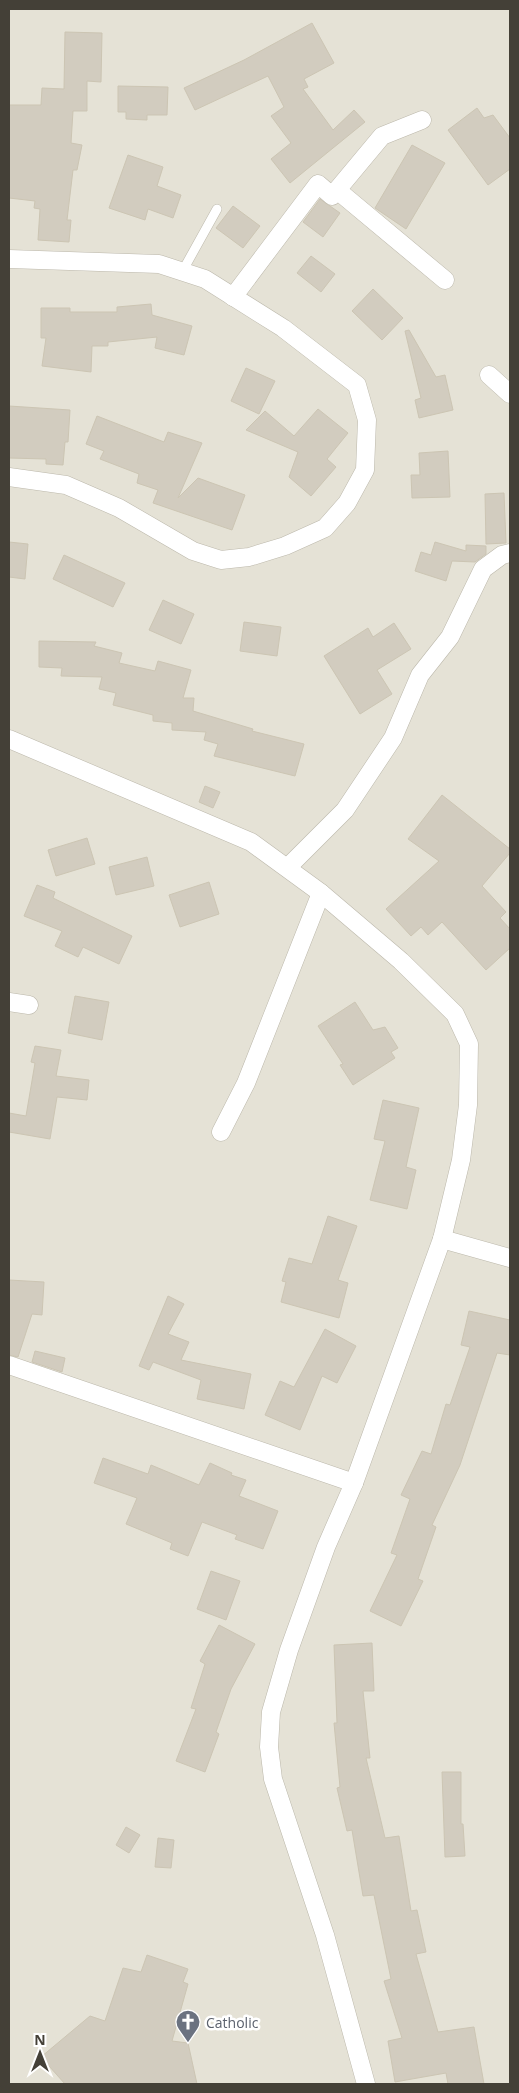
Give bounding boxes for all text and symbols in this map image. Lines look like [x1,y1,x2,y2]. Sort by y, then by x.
church icon: Catholic [175,2009,201,2043]
place label: Catholic [206,2013,259,2032]
north arrow [15,2028,65,2078]
text: N [34,2030,46,2049]

